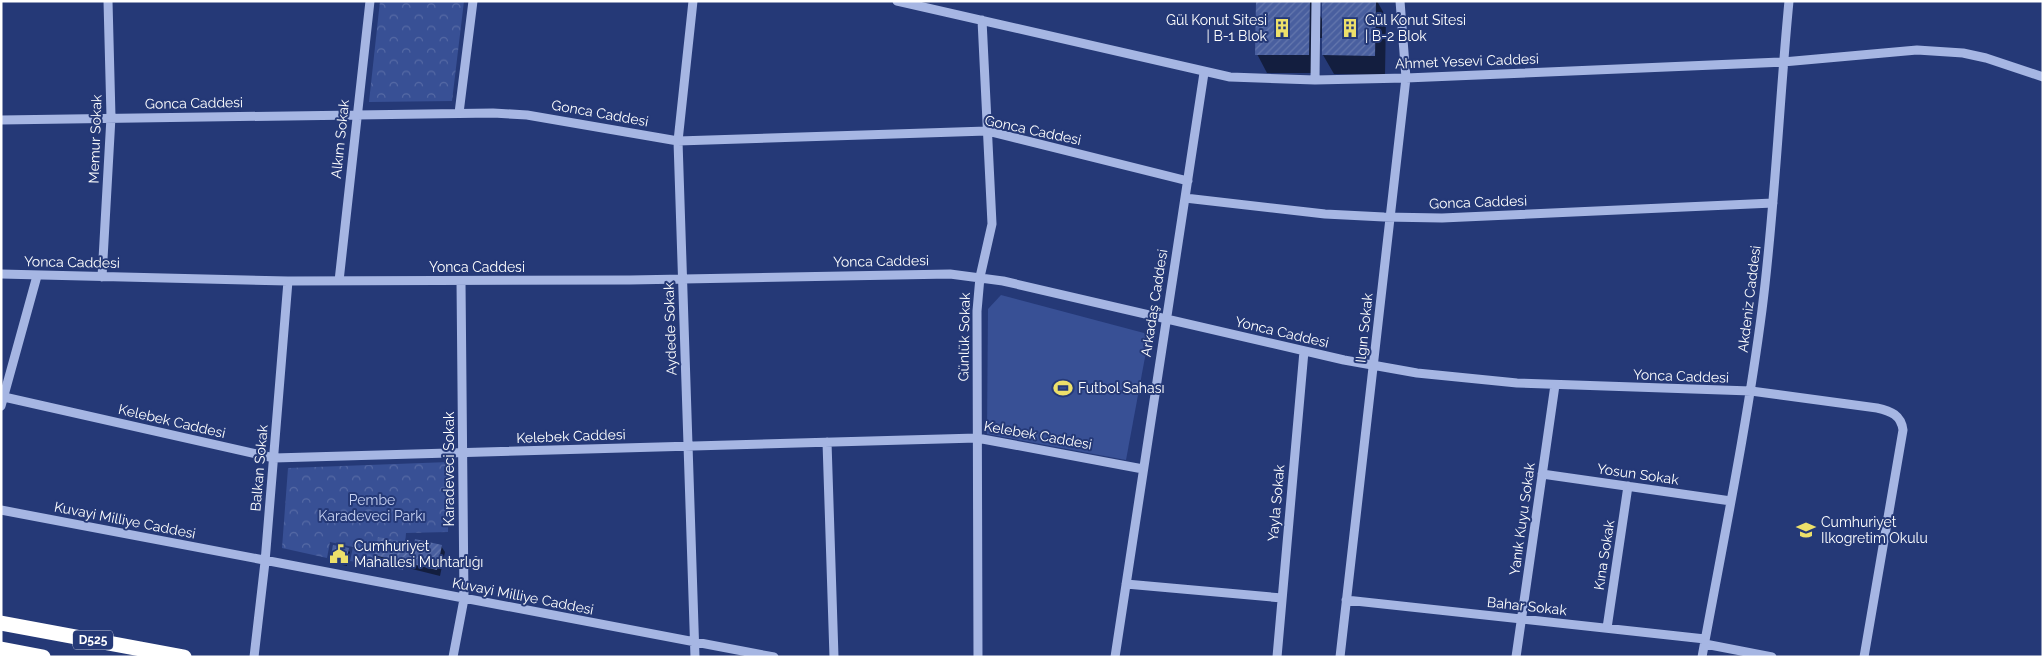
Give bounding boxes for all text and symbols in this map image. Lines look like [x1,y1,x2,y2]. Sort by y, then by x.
place label: Gül Konut Sitesi | B-1 Blok [1166,12,1268,44]
place label: Gül Konut Sitesi | B-2 Blok [1365,12,1466,44]
building icon: Gül Konut Sitesi | B-1 Blok [1271,17,1293,39]
building icon: Gül Konut Sitesi | B-2 Blok [1339,17,1361,39]
street label: Ahmet Yesevi Caddesi [1395,50,1539,72]
street label: Memur Sokak [85,94,105,184]
street label: Gonca Caddesi [145,94,243,112]
street label: Gonca Caddesi [550,97,650,129]
street label: Alkım Sokak [328,98,352,179]
street label: Gonca Caddesi [983,112,1083,148]
street label: Gonca Caddesi [1429,192,1527,212]
street label: Akdeniz Caddesi [1734,245,1764,353]
street label: Arkadaş Caddesi [1138,248,1170,358]
street label: Yonca Caddesi [833,252,929,270]
street label: Yonca Caddesi [24,253,120,271]
street label: Yonca Caddesi [429,259,525,275]
street label: Aydede Sokak [660,282,680,376]
street label: Günlük Sokak [955,292,973,382]
street label: Ilgın Sokak [1352,292,1376,364]
street label: Yonca Caddesi [1233,313,1331,351]
street label: Yonca Caddesi [1633,366,1729,386]
sports icon: Futbol Sahası [1052,377,1074,399]
place label: Futbol Sahası [1078,380,1164,396]
street label: Kelebek Caddesi [117,401,227,441]
street label: Karadeveci Sokak [441,411,457,526]
street label: Kelebek Caddesi [983,418,1093,452]
street label: Balkan Sokak [247,424,271,512]
street label: Kelebek Caddesi [516,426,626,446]
street label: Yosun Sokak [1596,460,1680,488]
street label: Yanık Kuyu Sokak [1506,461,1538,576]
street label: Yayla Sokak [1265,463,1287,542]
park label: Pembe Karadeveci Parkı [318,492,426,524]
street label: Kuvayi Milliye Caddesi [53,498,197,542]
place label: Cumhuriyet Ilkogretim Okulu [1821,514,1928,546]
street label: Kına Sokak [1591,518,1618,591]
school or university icon: Cumhuriyet Ilkogretim Okulu [1795,519,1817,541]
place label: Cumhuriyet Mahallesi Muhtarlığı [354,538,483,570]
public building icon: Cumhuriyet Mahallesi Muhtarlığı [328,543,350,565]
street label: Kuvayi Milliye Caddesi [451,574,595,618]
street label: Bahar Sokak [1486,594,1568,618]
road number: D525 [73,630,113,650]

